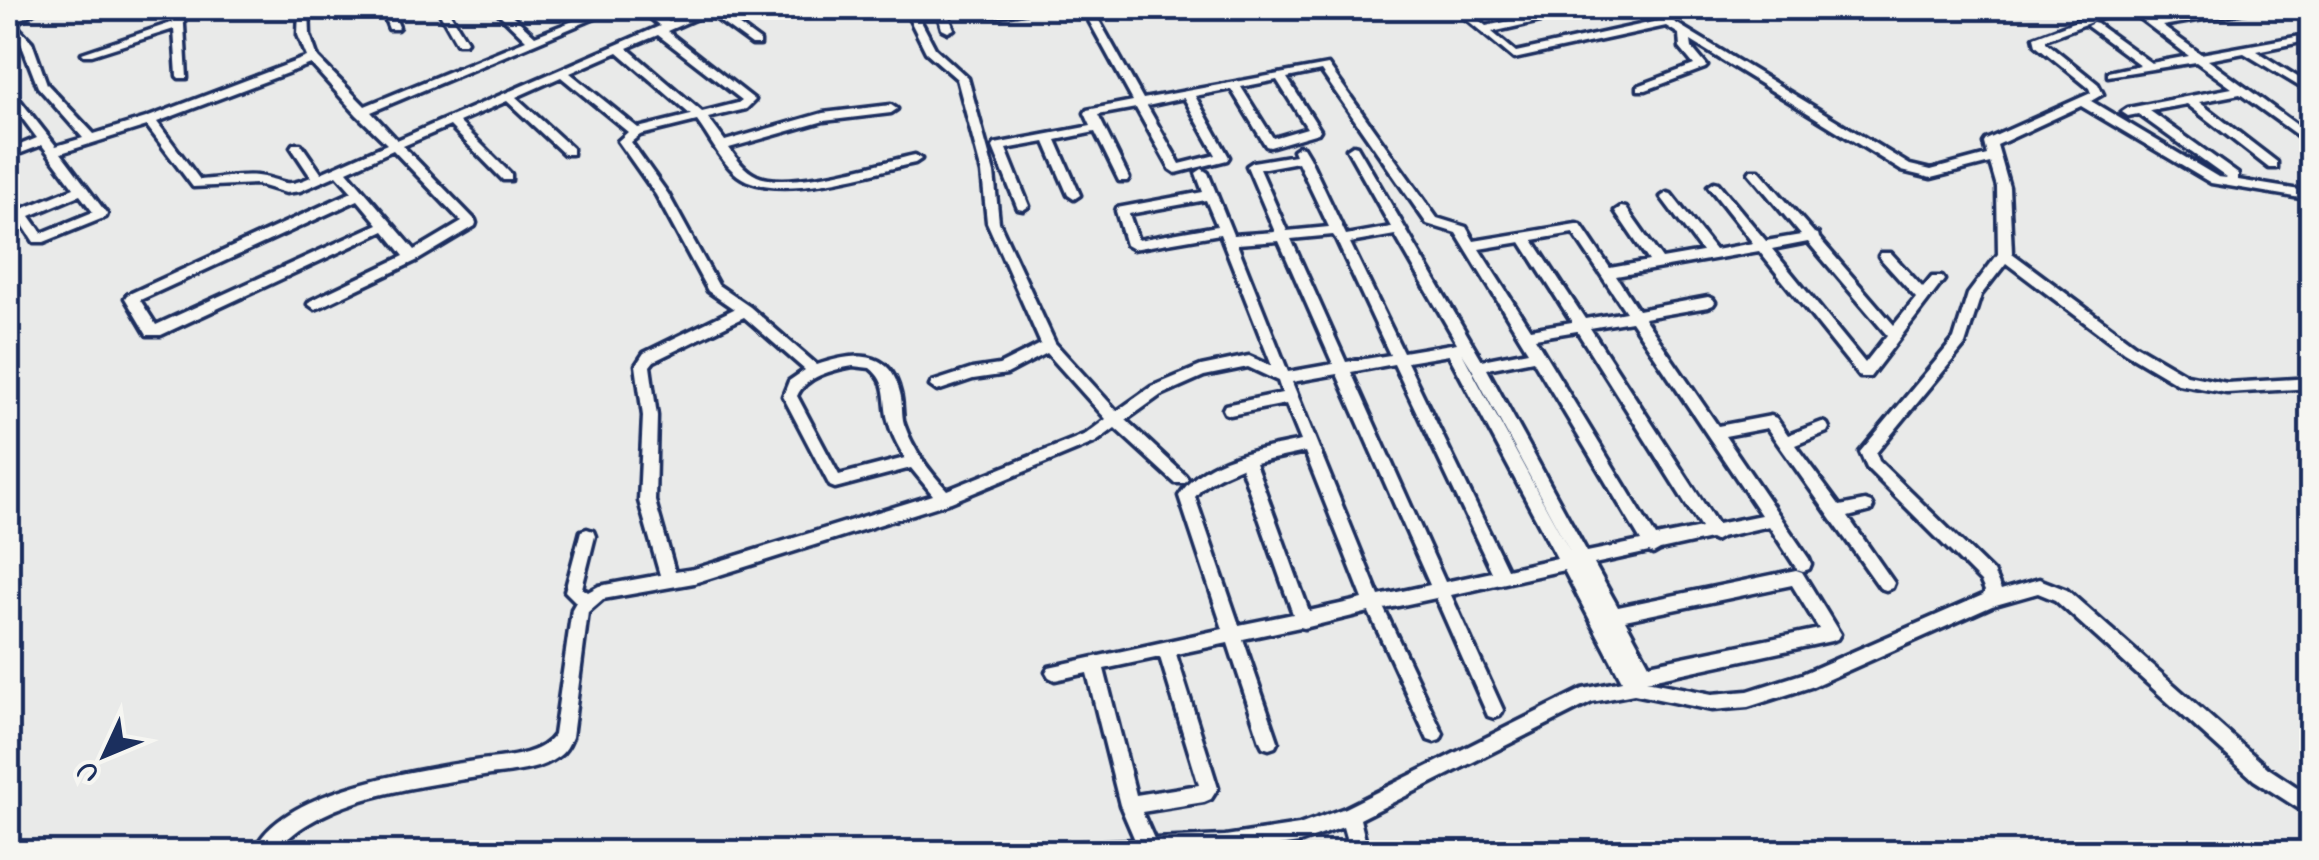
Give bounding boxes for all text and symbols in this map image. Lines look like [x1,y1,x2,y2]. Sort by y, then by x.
north arrow [55,705,155,805]
text: U [69,751,108,790]

